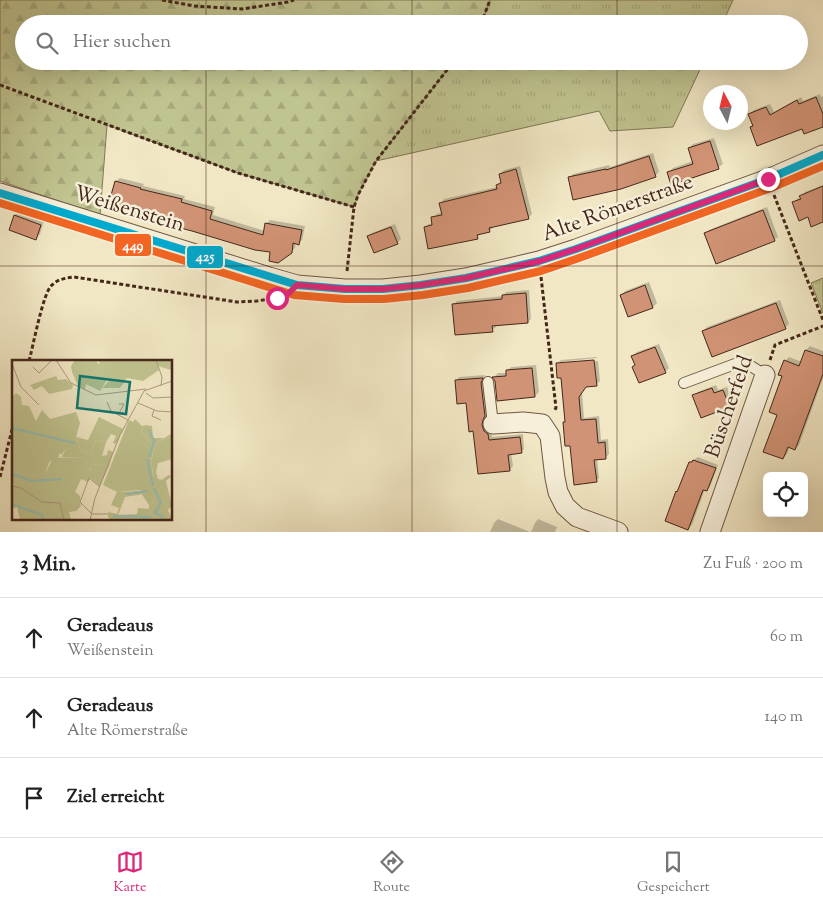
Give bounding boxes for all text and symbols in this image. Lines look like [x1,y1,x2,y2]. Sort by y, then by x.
search box [15,15,808,70]
icon: search [33,29,61,57]
text: Hier suchen [73,29,171,56]
north arrow [703,85,748,130]
street label: Alte Römerstraße [538,168,698,250]
route end [757,168,780,191]
street label: Weißenstein [70,179,188,241]
line badge: 449 [114,233,152,257]
text: 449 [122,237,144,257]
line badge: 425 [186,245,224,269]
text: 425 [195,248,214,268]
route start [266,287,289,310]
street label: Büscherfeld [698,352,762,462]
inset map [12,360,172,520]
map controls [763,472,808,517]
button: locate [763,472,808,517]
text: 3 Min. [20,550,76,580]
text: Zu Fuß · 200 m [703,553,803,576]
text: Geradeaus [67,613,153,640]
icon: ahead [20,624,48,652]
text: 60 m [770,626,803,649]
text: Weißenstein [67,640,154,663]
text: Geradeaus [67,693,153,720]
icon: ahead [20,704,48,732]
text: 140 m [765,706,803,729]
text: Alte Römerstraße [67,720,188,743]
icon: arrive [20,784,48,812]
text: Ziel erreicht [67,784,164,811]
tab: Karte [113,848,146,898]
tab: Route [373,848,410,898]
tab: Gespeichert [637,848,710,898]

